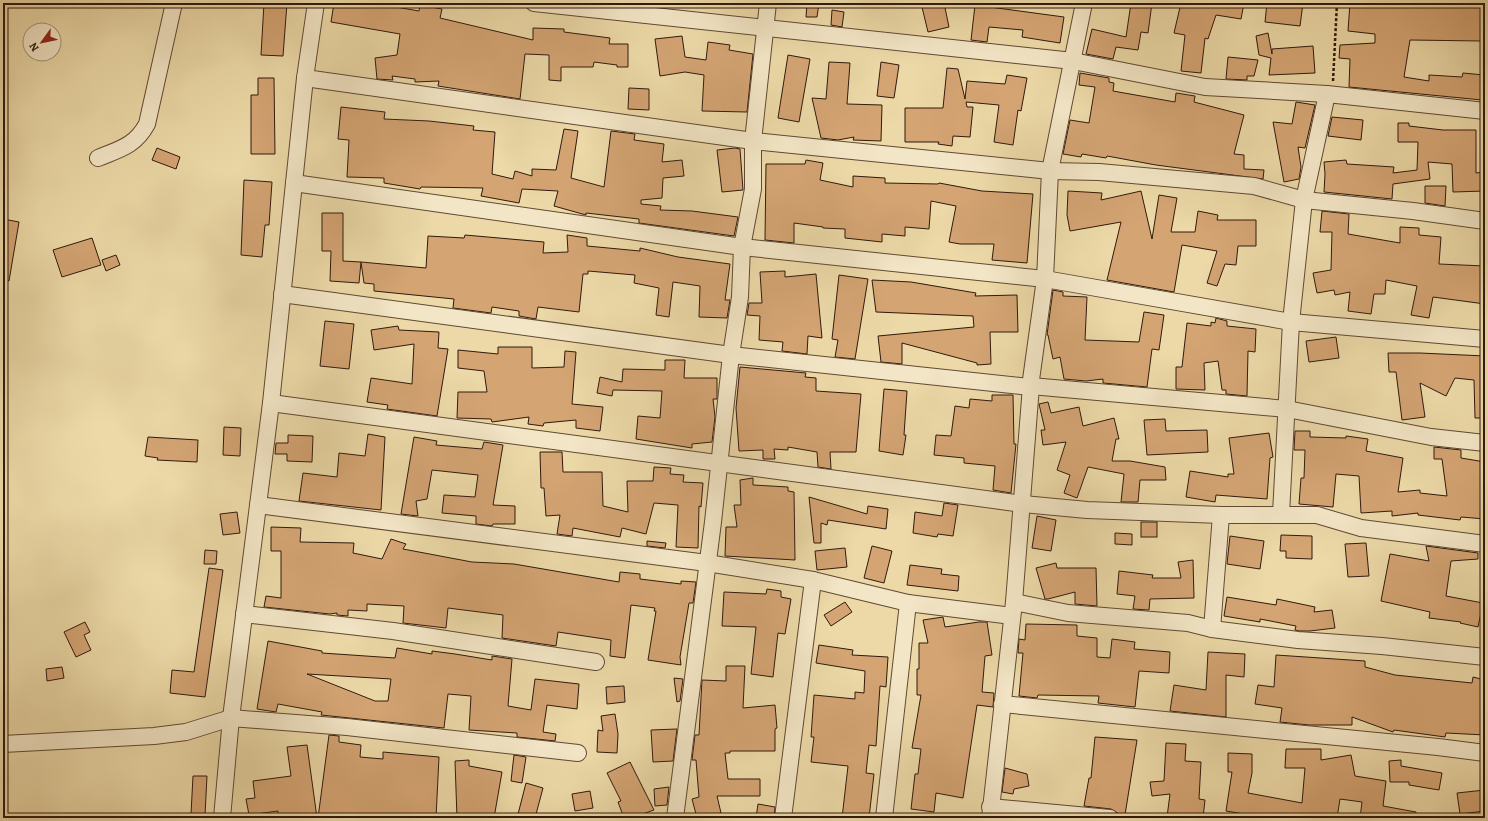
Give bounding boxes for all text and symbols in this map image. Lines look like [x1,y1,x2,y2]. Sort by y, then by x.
north arrow [22,22,62,62]
text: N [26,40,43,55]

